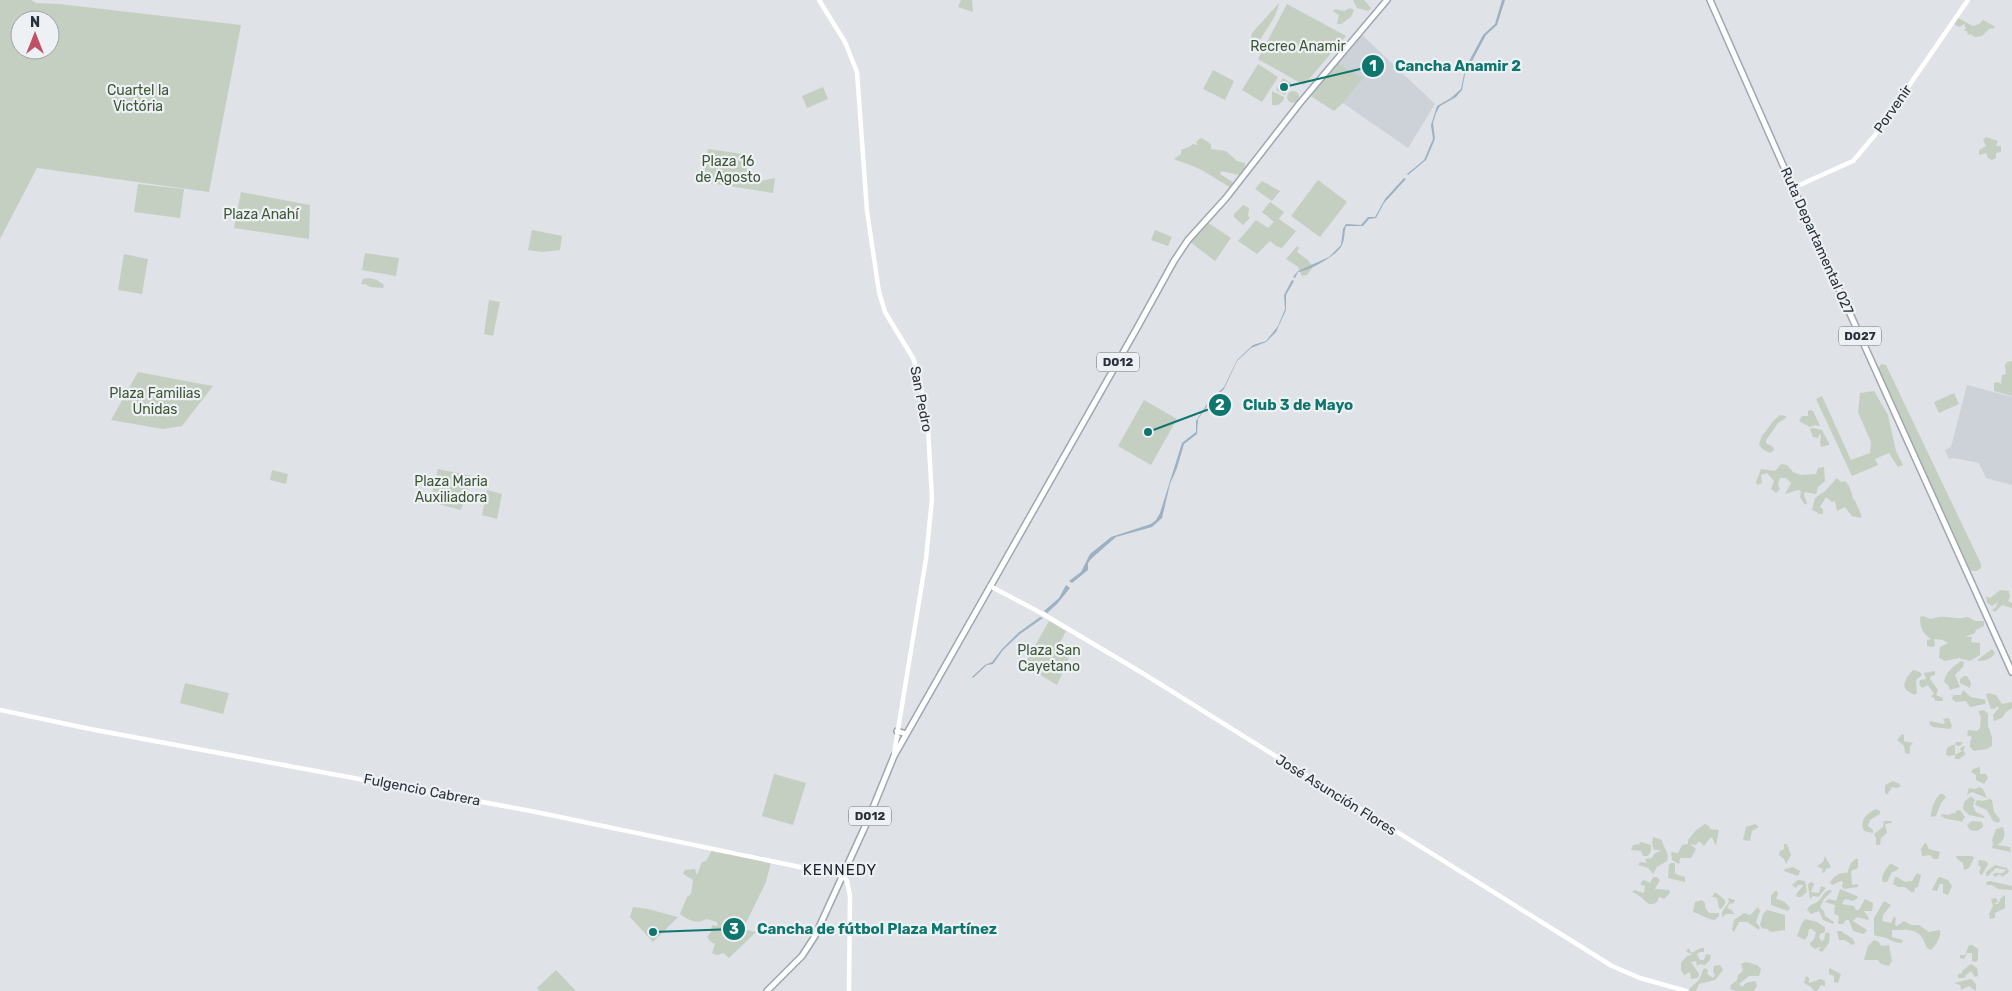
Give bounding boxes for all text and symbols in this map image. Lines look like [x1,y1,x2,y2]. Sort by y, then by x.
north arrow [10,10,60,60]
text: N [30,14,40,31]
park label: Recreo Anamir [1250,38,1346,55]
callout: Cancha Anamir 2 [1360,51,1532,81]
text: 1 [1369,57,1377,75]
text: Cancha Anamir 2 [1395,57,1521,75]
street label: Porvenir [1870,81,1916,136]
park label: Cuartel la Victória [107,82,169,115]
park label: Plaza 16 de Agosto [695,153,761,186]
street label: Ruta Departamental 027 [1777,165,1857,317]
park label: Plaza Anahí [223,206,299,223]
road number: D027 [1839,326,1881,346]
road number: D012 [1097,352,1139,372]
street label: San Pedro [906,365,936,433]
park label: Plaza Familias Unidas [109,385,201,418]
callout: Club 3 de Mayo [1208,390,1363,420]
text: 2 [1215,396,1225,414]
text: Club 3 de Mayo [1243,396,1353,414]
park label: Plaza Maria Auxiliadora [414,473,488,506]
park label: Plaza San Cayetano [1017,642,1081,675]
street label: José Asunción Flores [1272,751,1400,839]
street label: Fulgencio Cabrera [362,770,482,810]
road number: D012 [849,806,891,826]
district label: KENNEDY [803,861,877,879]
callout: Cancha de fútbol Plaza Martínez [721,914,1007,944]
text: 3 [729,920,739,938]
text: Cancha de fútbol Plaza Martínez [757,920,997,938]

